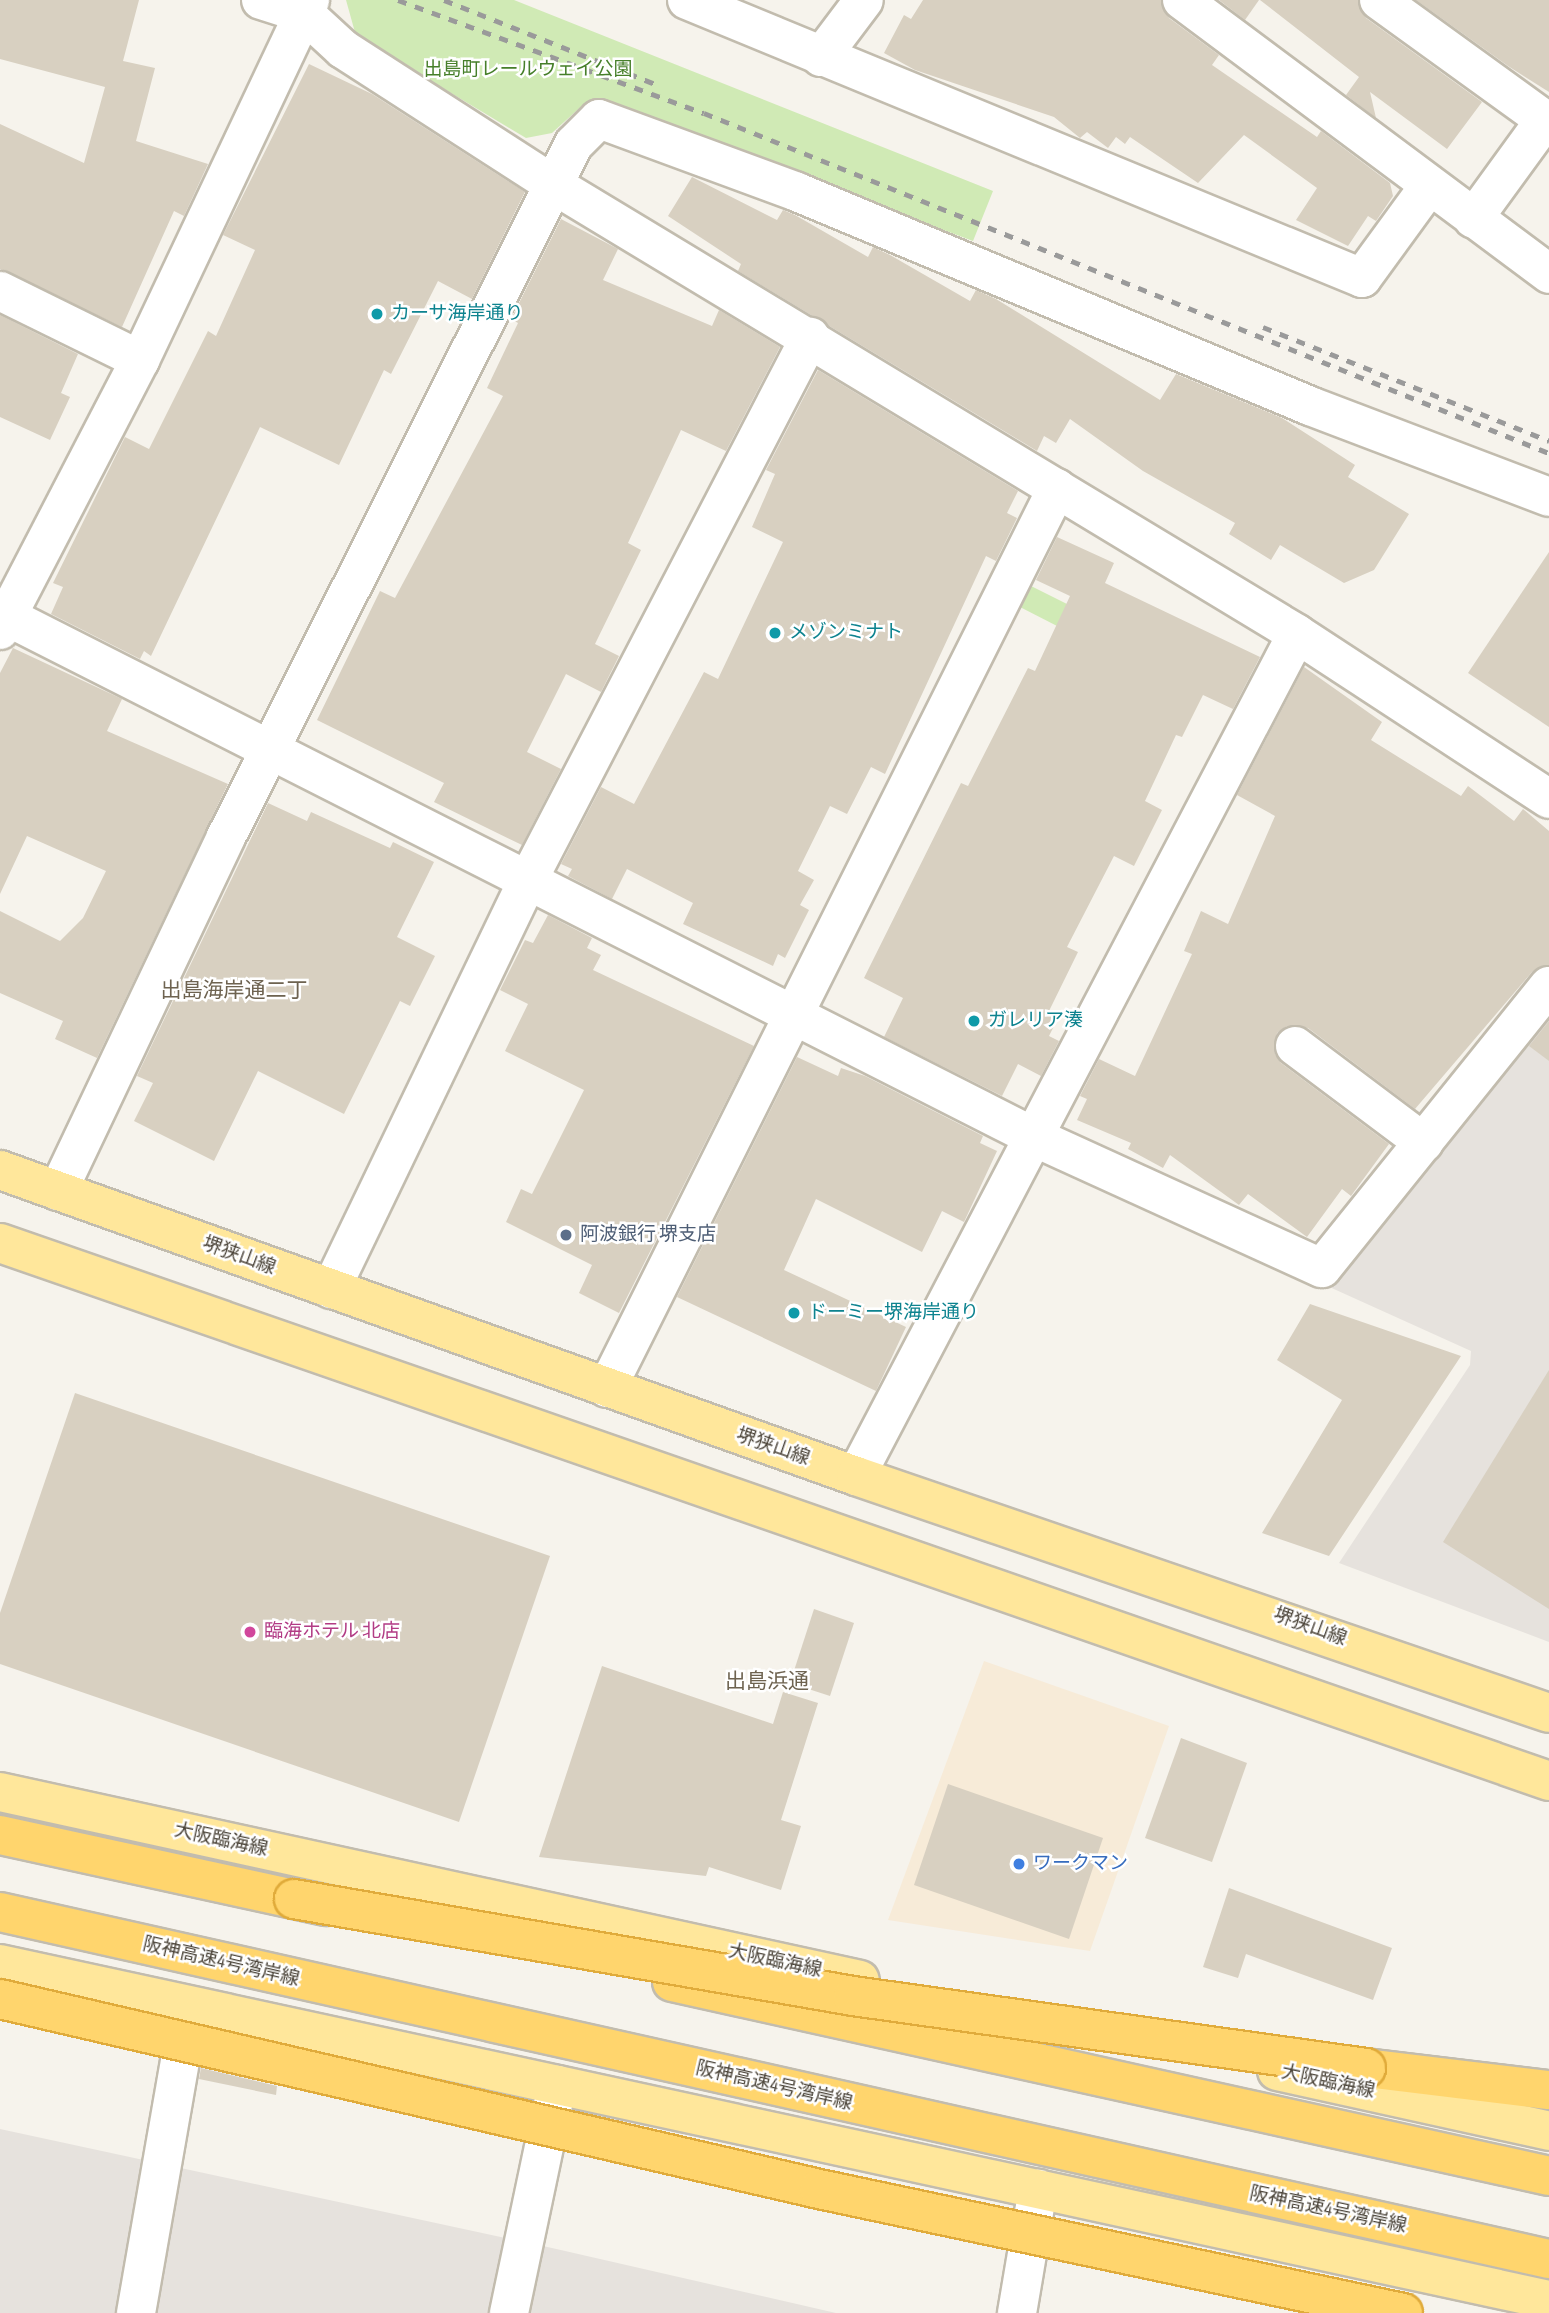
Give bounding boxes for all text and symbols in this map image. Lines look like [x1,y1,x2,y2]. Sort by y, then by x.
park label: 出島町レールウェイ公園 [424,59,632,81]
place label: カーサ海岸通り [391,303,524,325]
marker: カーサ海岸通り [369,306,385,322]
place label: メゾンミナト [789,622,903,644]
marker: メゾンミナト [767,625,783,641]
district label: 出島海岸通二丁 [161,978,307,1004]
place label: ガレリア湊 [988,1010,1083,1032]
marker: ガレリア湊 [966,1013,982,1029]
place label: 阿波銀行 堺支店 [580,1224,716,1246]
marker: 阿波銀行 堺支店 [558,1227,574,1243]
street label: 堺狭山線 [199,1232,279,1280]
place label: ドーミー堺海岸通り [808,1302,979,1324]
marker: ドーミー堺海岸通り [786,1305,802,1321]
street label: 堺狭山線 [733,1424,813,1470]
street label: 堺狭山線 [1270,1603,1350,1651]
place label: 臨海ホテル 北店 [264,1621,400,1643]
marker: 臨海ホテル 北店 [242,1624,258,1640]
district label: 出島浜通 [725,1669,809,1695]
street label: 大阪臨海線 [172,1819,270,1861]
place label: ワークマン [1033,1853,1128,1875]
marker: ワークマン [1011,1856,1027,1872]
street label: 阪神高速4号湾岸線 [141,1933,301,1991]
street label: 大阪臨海線 [726,1940,824,1982]
street label: 阪神高速4号湾岸線 [694,2057,854,2115]
street label: 大阪臨海線 [1279,2061,1377,2103]
street label: 阪神高速4号湾岸線 [1247,2182,1409,2238]

